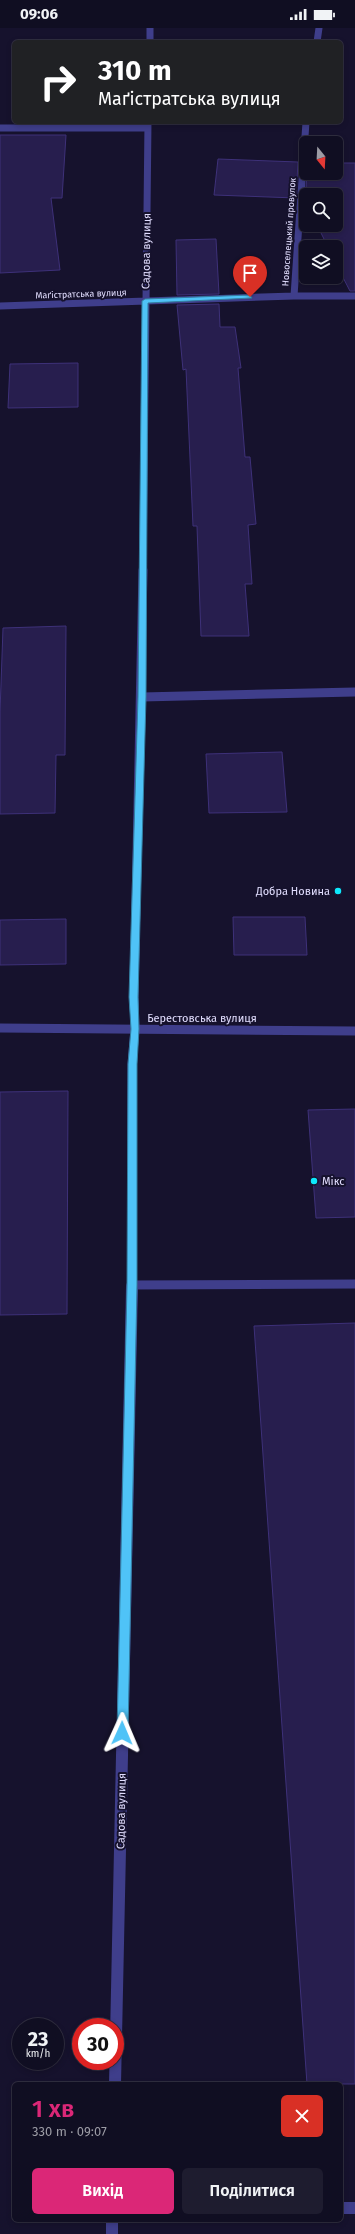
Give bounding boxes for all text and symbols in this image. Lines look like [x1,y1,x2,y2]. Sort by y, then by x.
text: 09:06 [20,5,58,23]
text: 310 m [98,54,172,87]
icon: right [32,56,84,108]
text: Маґістратська вулиця [98,88,281,110]
north arrow [299,136,343,180]
map controls [299,136,343,284]
street label: Новоселецький провулок [280,177,298,287]
button: search [299,188,343,232]
street label: Садова вулиця [139,213,154,289]
button: layers [299,240,343,284]
pin [233,256,267,297]
icon: arrive [239,262,261,284]
street label: Маґістратська вулиця [35,287,127,301]
place label: Добра Новина [255,885,330,898]
marker: Добра Новина [333,886,343,896]
street label: Берестовська вулиця [147,1012,257,1025]
place label: Мікс [322,1175,345,1188]
marker: Мікс [309,1176,319,1186]
position arrow [101,1712,143,1754]
street label: Садова вулиця [114,1773,129,1849]
speed limit sign: 30 [72,2018,124,2070]
text: 23 [28,2027,48,2051]
text: km/h [26,2048,50,2060]
text: 1 хв [32,2095,74,2123]
button: close [281,2095,323,2137]
text: 330 m · 09:07 [32,2124,107,2139]
button: Вихід [32,2168,174,2214]
button: Поділитися [182,2168,323,2214]

